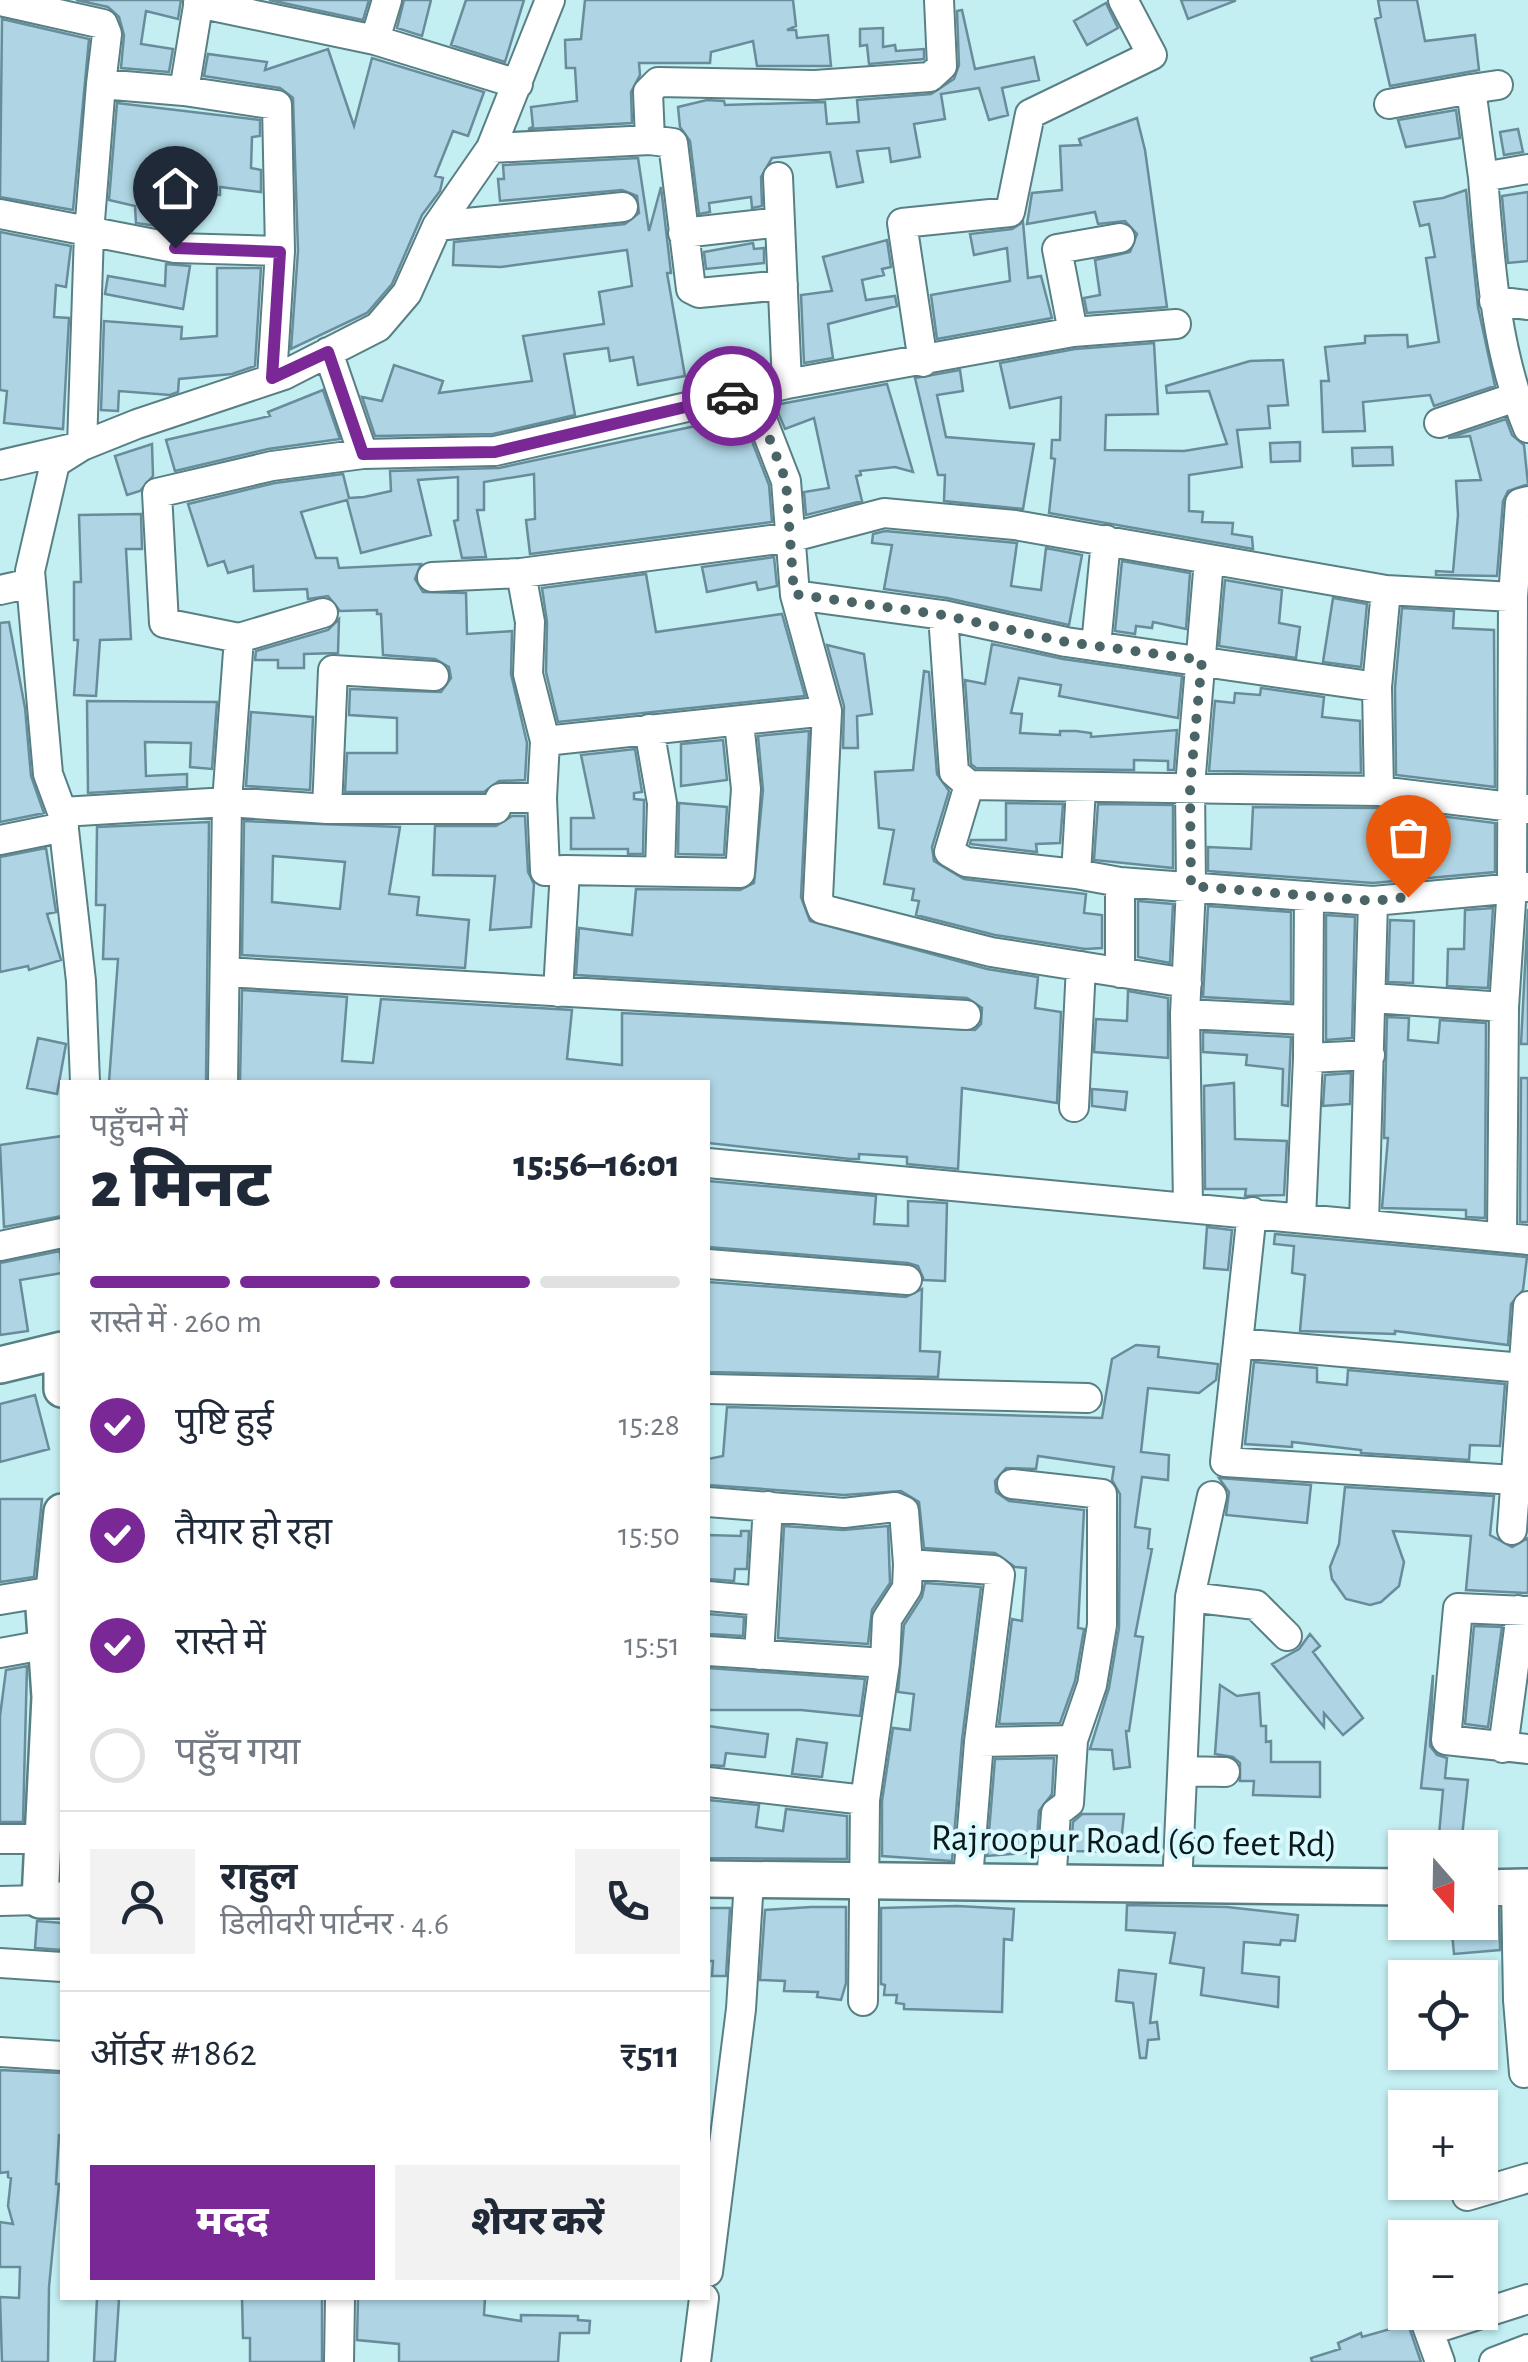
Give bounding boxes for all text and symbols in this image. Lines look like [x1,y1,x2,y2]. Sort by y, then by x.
pin [133,146,218,249]
icon: home [148,161,203,216]
courier [682,346,782,446]
icon: car [705,369,760,424]
pin [1366,795,1451,898]
icon: bag [1381,810,1436,865]
text: पहुँचने में [90,1110,188,1142]
text: 15:56–16:01 [513,1146,680,1184]
text: 2 मिनट [90,1154,271,1219]
text: रास्ते में · 260 m [90,1306,262,1338]
icon: check [90,1398,145,1453]
text: पुष्टि हुई [175,1404,274,1442]
text: 15:28 [619,1409,680,1441]
icon: check [90,1508,145,1563]
text: तैयार हो रहा [175,1514,332,1552]
text: 15:50 [618,1519,680,1551]
icon: check [90,1618,145,1673]
text: रास्ते में [175,1624,266,1662]
text: 15:51 [624,1629,680,1661]
text: पहुँच गया [175,1734,300,1772]
street label: Rajroopur Road (60 feet Rd) [930,1819,1338,1865]
north arrow [1388,1830,1498,1940]
map controls [1388,1830,1498,2330]
button: person [90,1849,195,1954]
button: phone [575,1849,680,1954]
text: राहुल [220,1859,297,1897]
text: डिलीवरी पार्टनर · 4.6 [220,1908,449,1940]
button: locate [1388,1960,1498,2070]
text: ऑर्डर #1862 [90,2035,257,2073]
text: ₹511 [620,2037,680,2075]
button: + [1388,2090,1498,2200]
button: मदद [90,2165,375,2280]
button: शेयर करें [395,2165,680,2280]
button: − [1388,2220,1498,2330]

